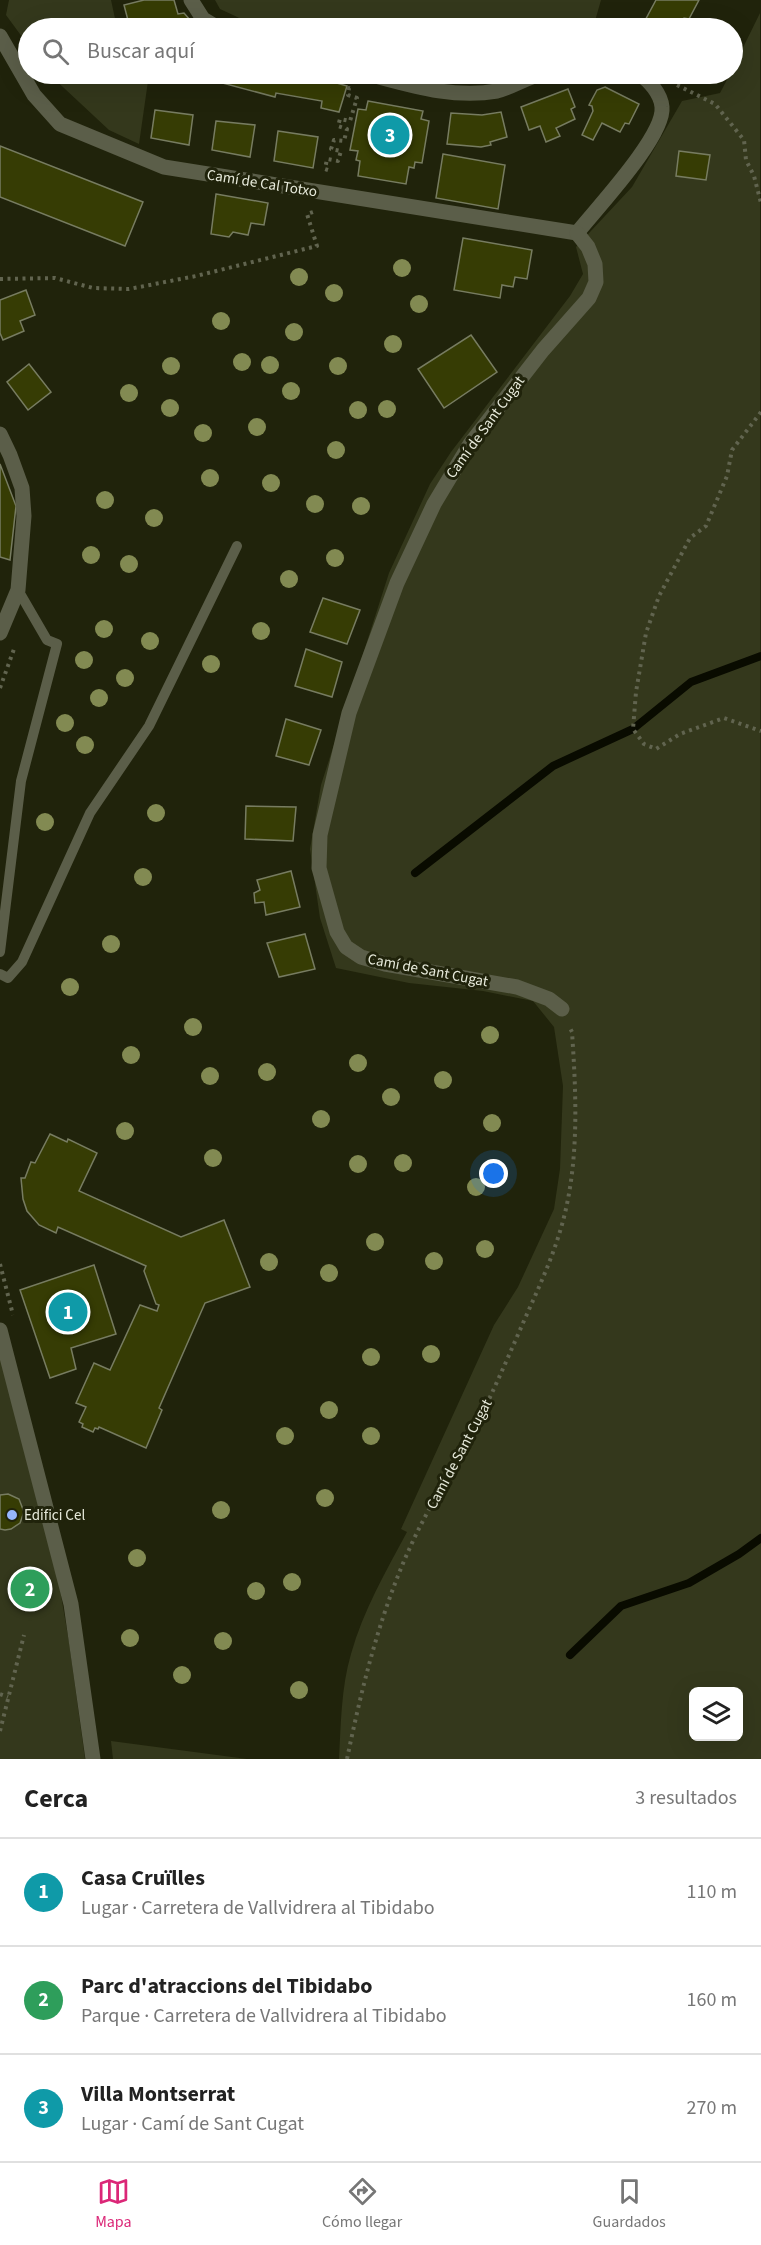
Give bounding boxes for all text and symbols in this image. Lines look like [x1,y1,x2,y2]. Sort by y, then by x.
search box [18,18,743,84]
icon: search [39,35,72,68]
text: Buscar aquí [87,35,195,67]
pin: 3 [370,112,410,158]
street label: Camí de Cal Totxo [205,164,319,203]
street label: Camí de Sant Cugat [441,372,530,483]
street label: Camí de Sant Cugat [366,949,490,992]
your location [479,1159,508,1188]
pin: 1 [48,1290,88,1334]
street label: Camí de Sant Cugat [421,1395,497,1513]
place label: Edifici Cel [24,1505,85,1526]
marker: Edifici Cel [5,1508,19,1522]
pin: 2 [10,1566,50,1612]
map controls [689,1687,743,1741]
button: layers [689,1687,743,1741]
text: Cerca [24,1780,88,1817]
text: 3 resultados [635,1784,737,1812]
text: Casa Cruïlles [81,1862,205,1894]
text: 1 [38,1878,49,1906]
text: 110 m [687,1878,737,1906]
text: Lugar · Carretera de Vallvidrera al Tibidabo [81,1894,435,1922]
text: Parc d'atraccions del Tibidabo [81,1970,372,2002]
text: 2 [38,1986,49,2014]
text: 160 m [687,1986,737,2014]
text: Parque · Carretera de Vallvidrera al Tibidabo [81,2002,447,2030]
text: Villa Montserrat [81,2078,235,2110]
text: 3 [38,2094,49,2122]
text: 270 m [687,2094,737,2122]
text: Lugar · Camí de Sant Cugat [81,2110,304,2138]
tab: Mapa [95,2175,132,2233]
tab: Cómo llegar [322,2175,402,2233]
tab: Guardados [593,2175,666,2233]

